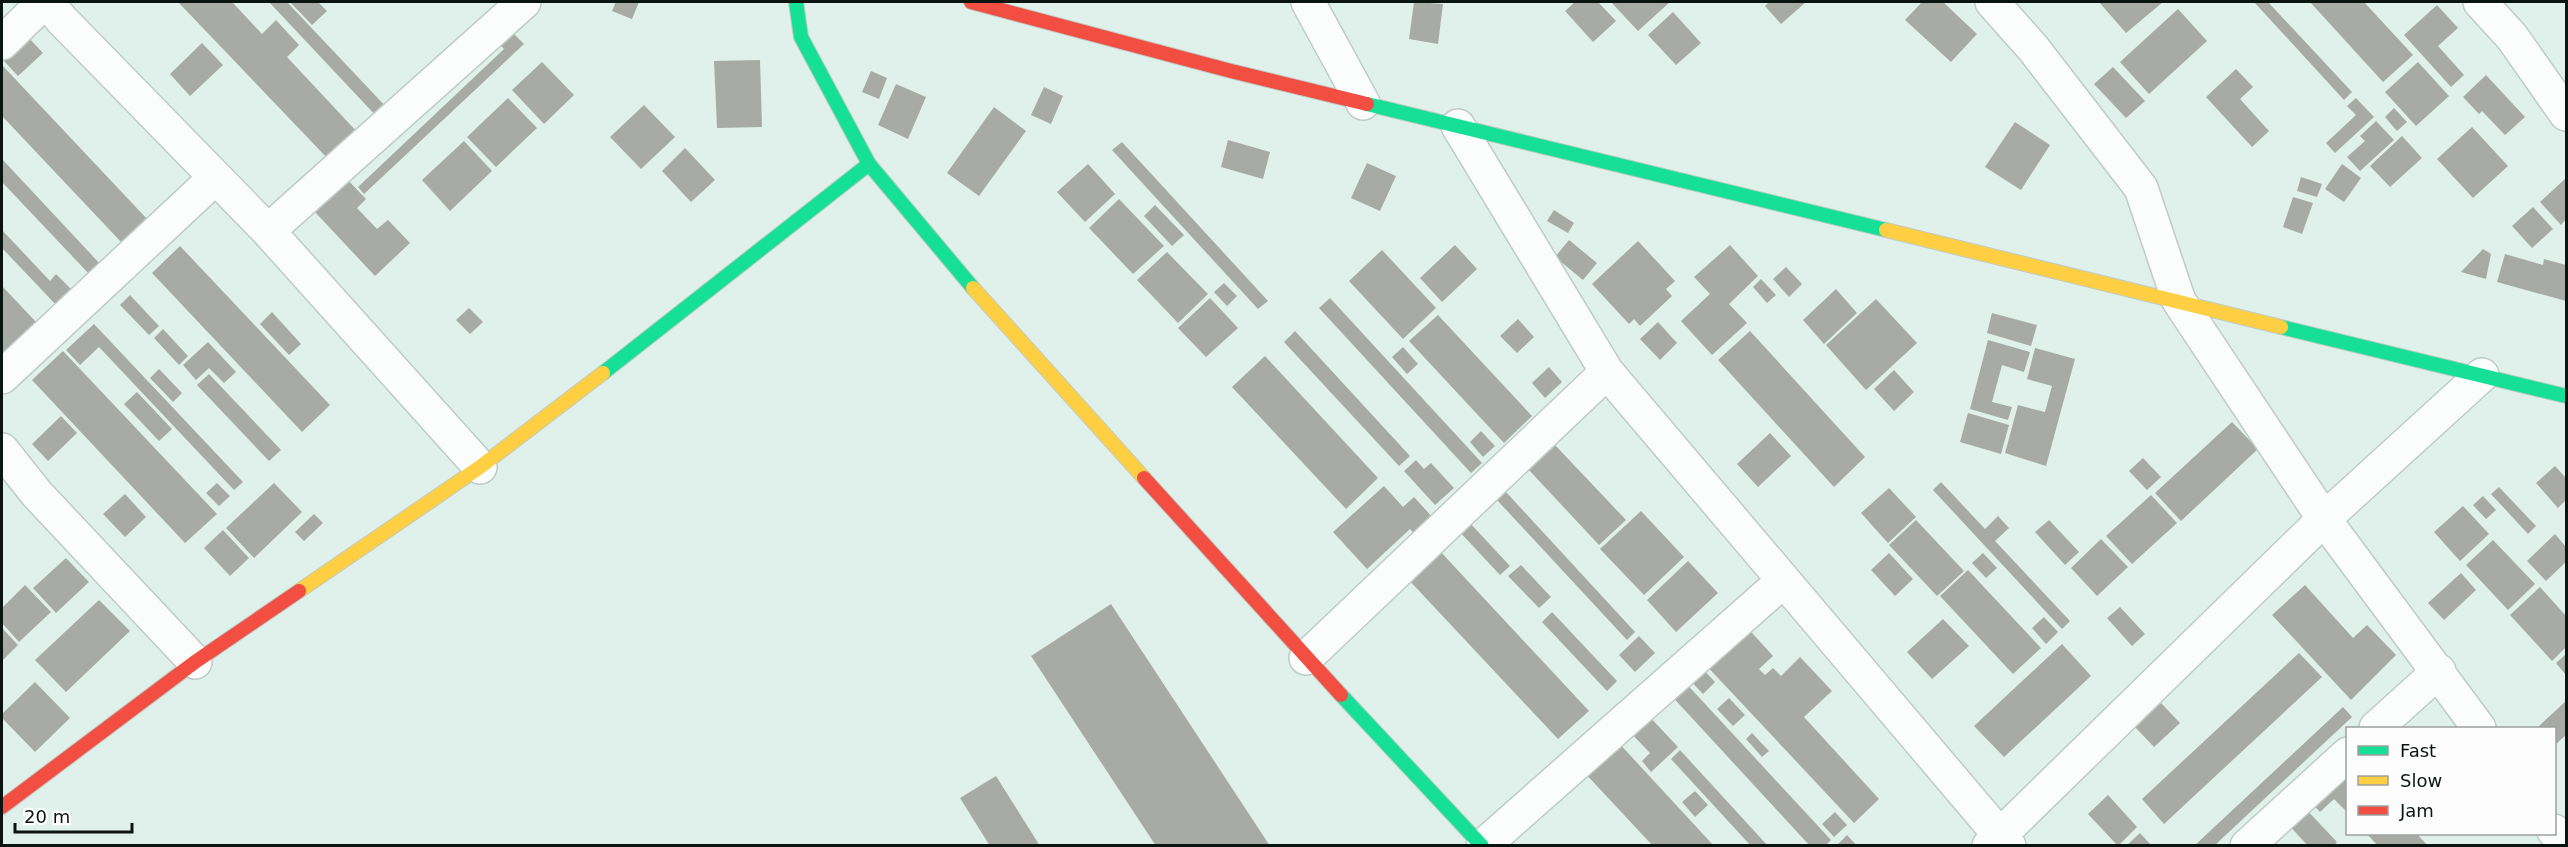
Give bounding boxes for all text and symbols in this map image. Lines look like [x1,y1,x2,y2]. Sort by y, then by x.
legend [2346,727,2556,835]
text: Fast [2400,740,2436,761]
text: Slow [2400,770,2442,791]
scale bar [15,796,132,834]
text: Jam [2399,800,2434,821]
text: 20 m [24,806,70,827]

